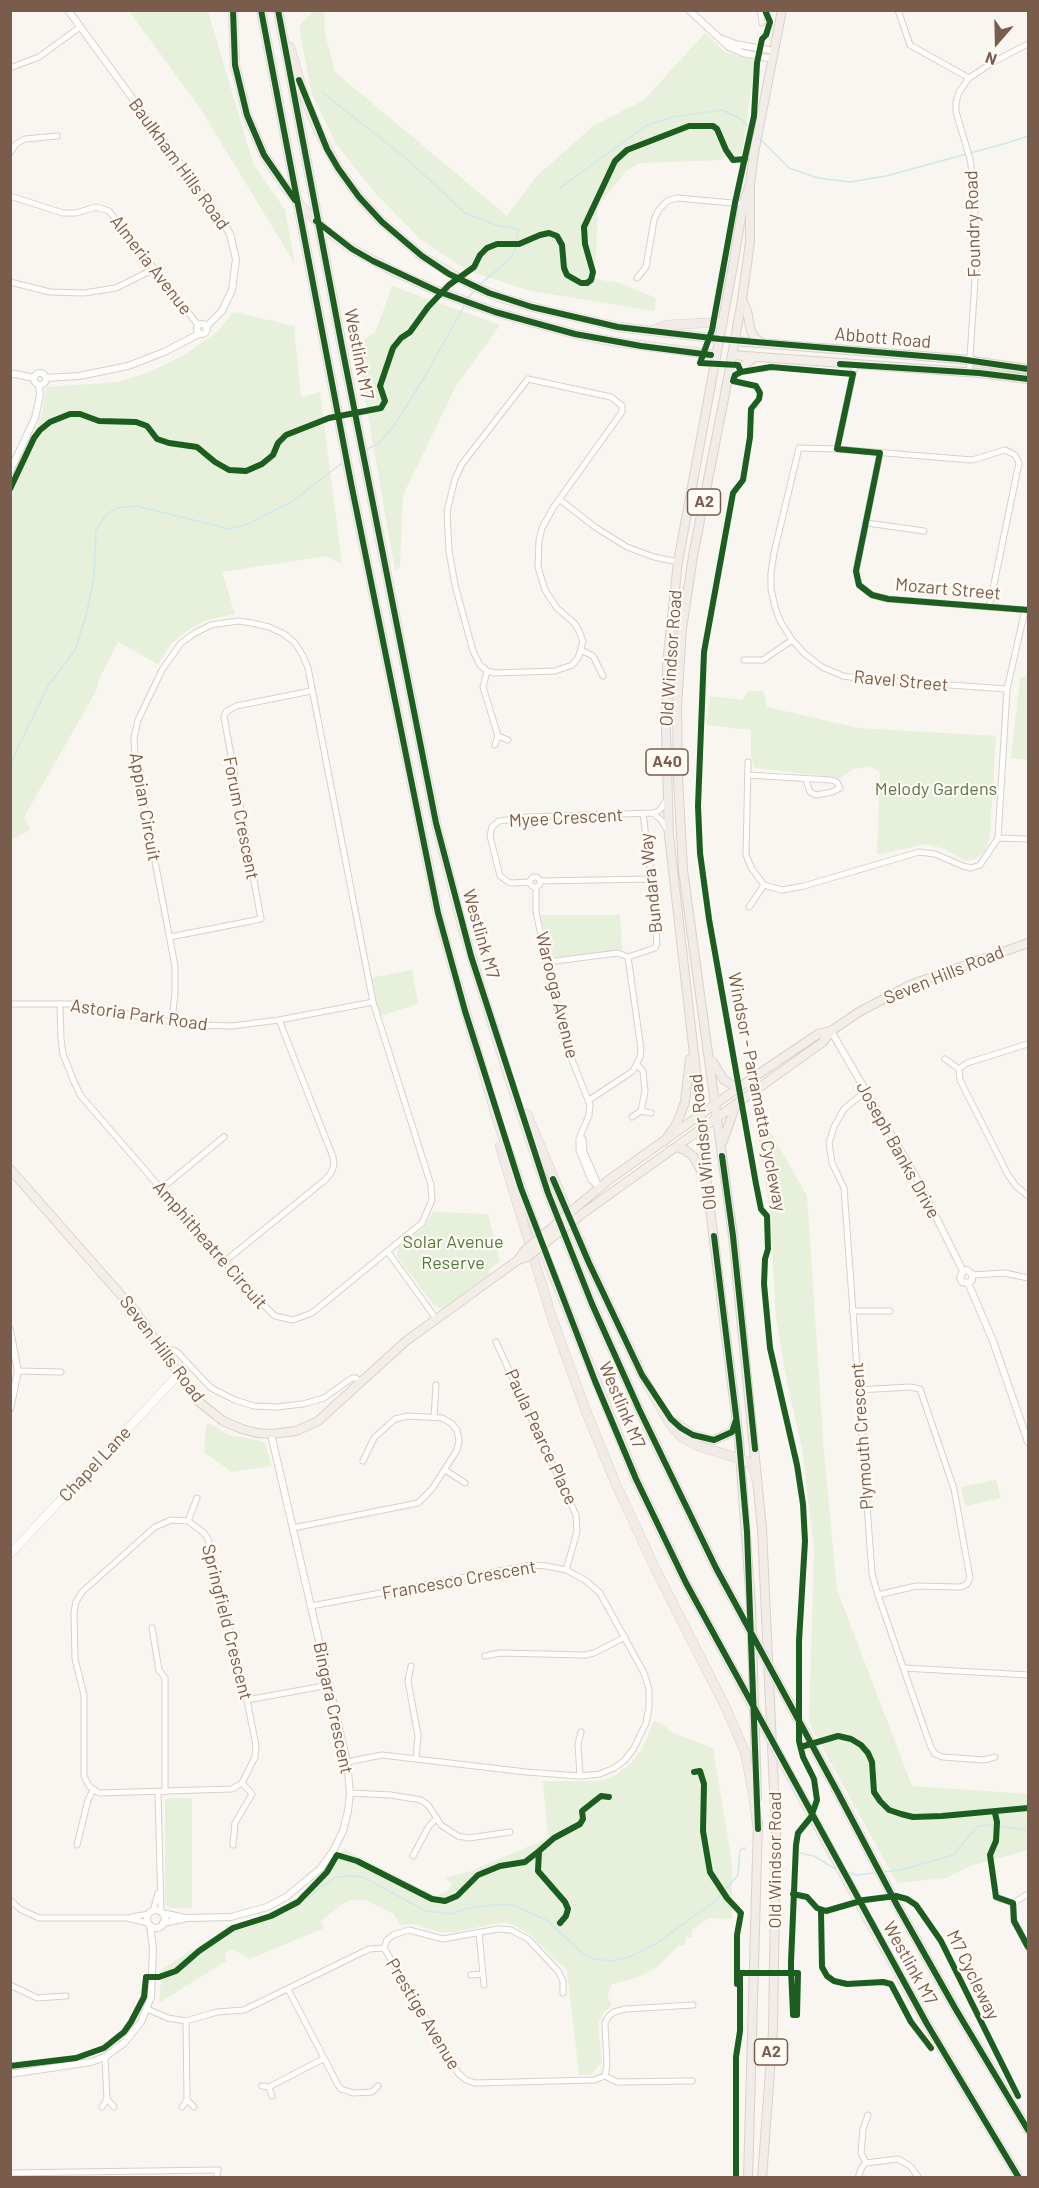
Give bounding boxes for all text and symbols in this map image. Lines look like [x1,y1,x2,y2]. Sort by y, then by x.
north arrow [967,12,1027,72]
text: N [982,49,999,70]
street label: Baulkham Hills Road [124,94,234,234]
street label: Foundry Road [960,170,986,278]
street label: Almeria Avenue [105,211,197,319]
street label: Westlink M7 [340,307,378,401]
street label: Abbott Road [834,323,932,353]
road number: A2 [688,489,720,515]
street label: Mozart Street [894,574,1002,604]
street label: Old Windsor Road [655,589,687,727]
street label: Ravel Street [853,666,949,696]
road number: A40 [646,749,688,775]
street label: Appian Circuit [125,751,165,863]
street label: Forum Crescent [219,755,263,881]
park label: Melody Gardens [875,778,997,800]
street label: Myee Crescent [508,804,624,832]
street label: Bundara Way [635,832,667,934]
street label: Westlink M7 [458,887,504,981]
street label: Warooga Avenue [531,929,583,1061]
street label: Seven Hills Road [881,941,1007,1009]
street label: Windsor - Parramatta Cycleway [723,971,791,1213]
street label: Astoria Park Road [69,995,209,1035]
street label: Old Windsor Road [685,1073,721,1211]
street label: Joseph Banks Drive [851,1078,945,1222]
street label: Amphitheatre Circuit [148,1176,272,1314]
park label: Solar Avenue Reserve [402,1231,504,1274]
street label: Seven Hills Road [115,1292,209,1406]
street label: Westlink M7 [594,1358,650,1452]
street label: Plymouth Crescent [846,1362,878,1510]
street label: Paula Pearce Place [500,1366,582,1508]
street label: Chapel Lane [55,1422,135,1506]
street label: Springfield Crescent [197,1542,257,1702]
street label: Francesco Crescent [380,1556,538,1604]
street label: Bingara Crescent [308,1640,358,1776]
street label: Old Windsor Road [764,1792,786,1928]
street label: Westlink M7 [878,1918,942,2008]
street label: M7 Cycleway [942,1927,1004,2023]
street label: Prestige Avenue [381,1954,465,2074]
road number: A2 [754,2039,788,2065]

